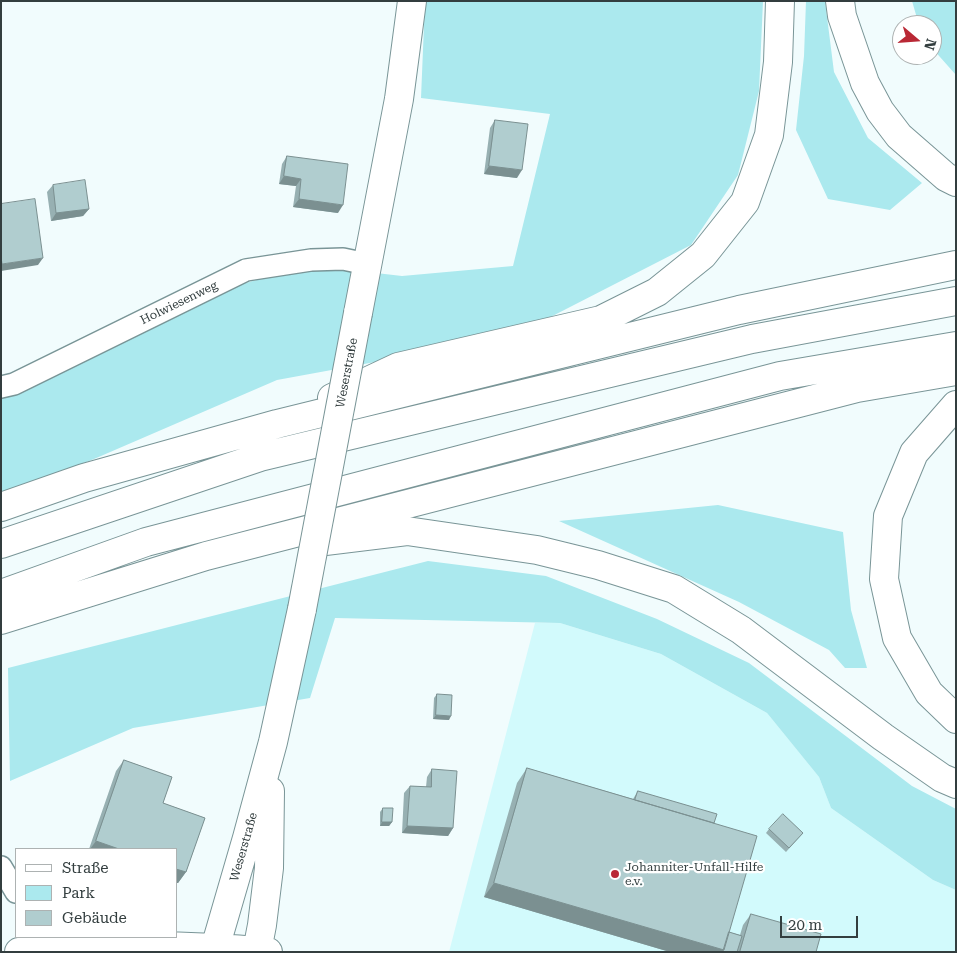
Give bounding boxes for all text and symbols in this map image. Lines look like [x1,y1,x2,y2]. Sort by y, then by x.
north arrow [892,15,942,65]
text: N [921,37,940,52]
street label: Holwiesenweg [138,278,220,328]
street label: Weserstraße [333,337,361,409]
street label: Weserstraße [227,811,261,883]
legend [15,848,178,938]
text: Straße [62,859,109,877]
place label: Johanniter-Unfall-Hilfe e.v. [625,860,763,888]
marker: Johanniter-Unfall-Hilfe e.v. [609,868,621,880]
text: Park [62,884,95,902]
scale bar [782,906,860,938]
text: Gebäude [62,909,127,927]
text: 20 m [788,916,822,934]

